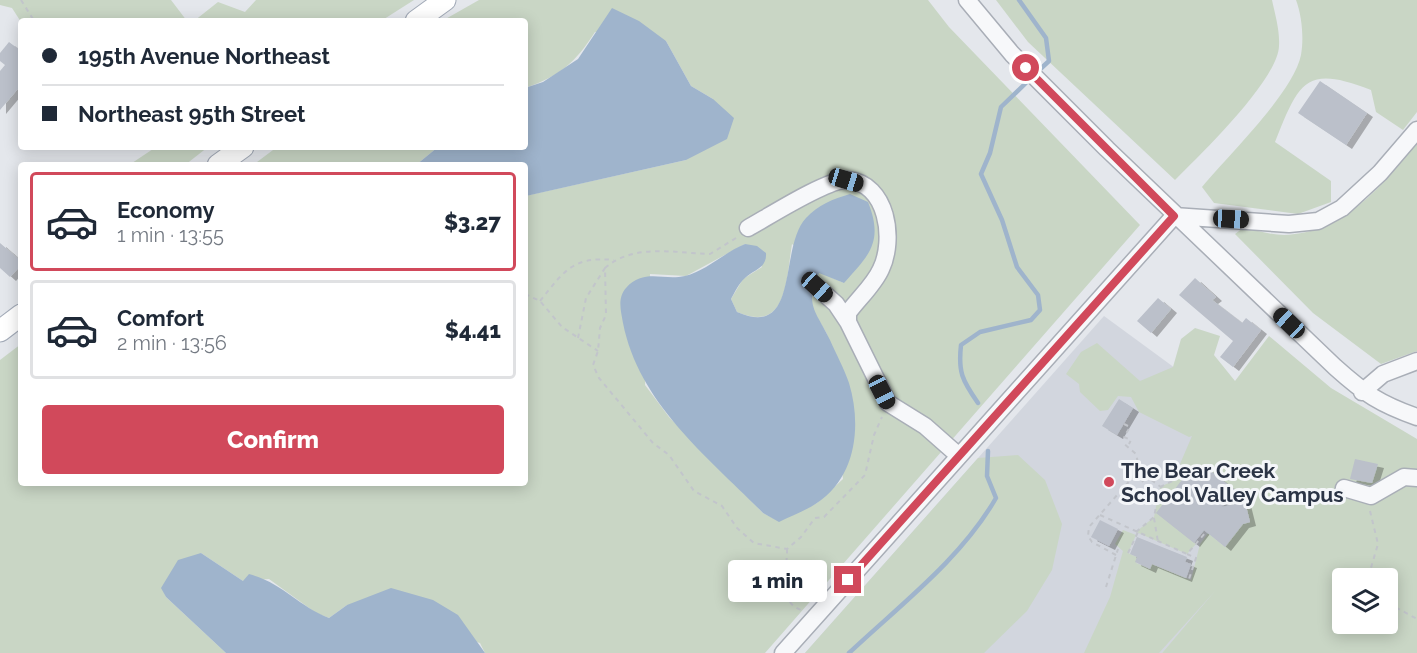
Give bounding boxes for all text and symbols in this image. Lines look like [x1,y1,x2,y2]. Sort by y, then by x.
text: 195th Avenue Northeast [78,43,330,69]
route start [1012,54,1039,81]
text: Northeast 95th Street [78,101,305,127]
car [826,166,866,194]
icon: car [45,195,99,249]
text: Economy [117,197,215,223]
text: $3.27 [444,209,501,235]
car [1213,209,1249,229]
text: 1 min · 13:55 [117,223,224,247]
car [798,268,836,306]
icon: car [45,303,99,357]
car [1270,304,1308,342]
text: Comfort [117,305,204,331]
text: $4.41 [445,317,501,343]
text: 2 min · 13:56 [117,331,227,355]
car [866,372,898,412]
button: Confirm [42,405,504,474]
place label: The Bear Creek School Valley Campus [1121,458,1344,507]
marker: The Bear Creek School Valley Campus [1102,475,1116,489]
callout: 1 min [728,559,827,601]
route end [834,566,861,593]
map controls [1332,568,1398,634]
button: layers [1332,568,1398,634]
text: 1 min [752,569,803,593]

